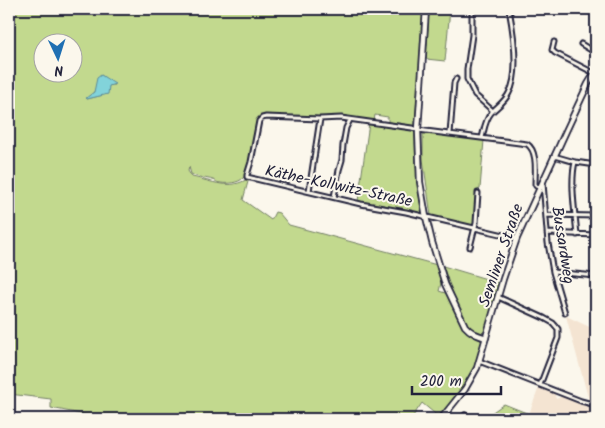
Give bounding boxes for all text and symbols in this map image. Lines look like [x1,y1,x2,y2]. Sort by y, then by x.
north arrow [32,32,82,82]
text: N [54,59,64,81]
street label: Käthe-Kollwitz-Straße [263,159,415,214]
street label: Semliner Straße [472,201,531,310]
street label: Bussardweg [544,205,581,286]
scale bar [412,363,501,395]
text: 200 m [420,370,462,394]

